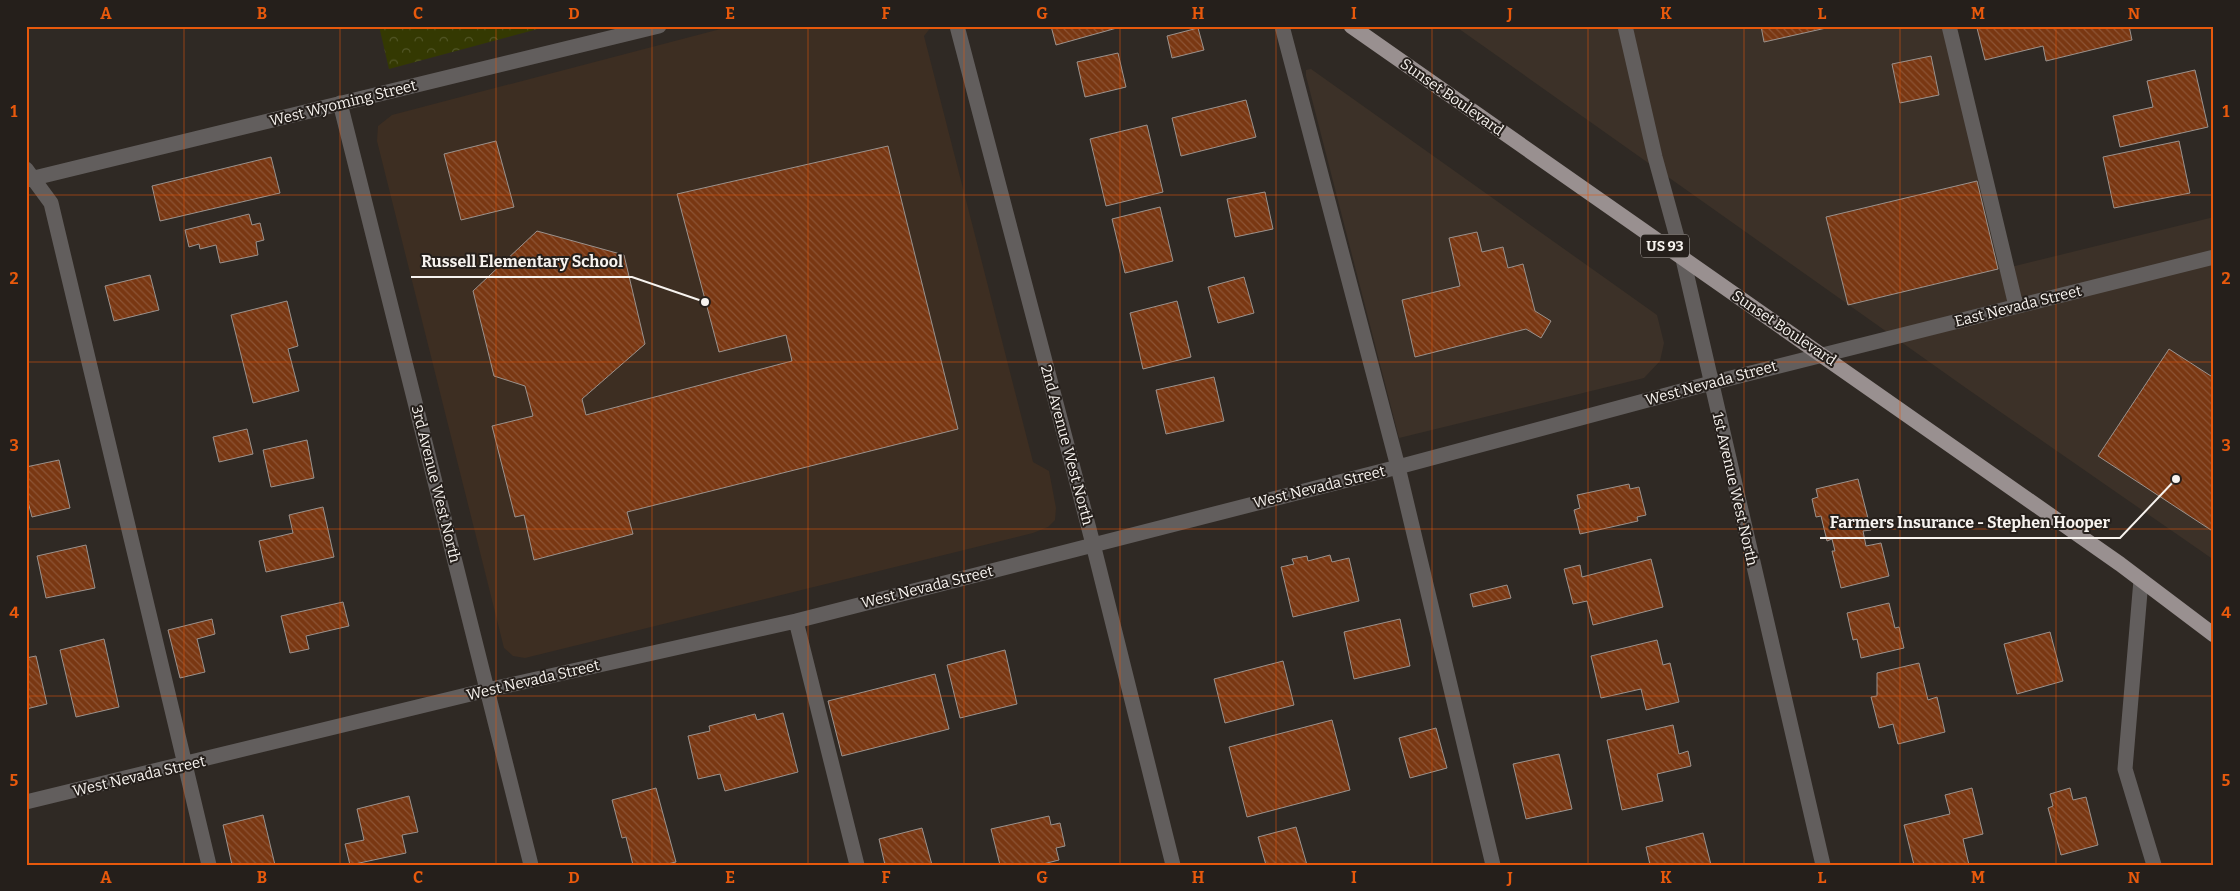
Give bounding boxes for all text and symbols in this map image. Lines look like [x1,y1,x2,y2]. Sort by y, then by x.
text: A [100,4,112,23]
text: B [257,4,267,23]
text: C [413,4,423,23]
text: D [568,4,580,23]
text: E [725,4,735,23]
text: F [882,4,891,23]
text: G [1036,4,1048,23]
text: H [1192,4,1205,23]
text: I [1351,4,1357,23]
text: J [1506,4,1513,23]
text: K [1660,4,1672,23]
text: L [1818,4,1827,23]
text: M [1971,4,1985,23]
text: N [2128,4,2140,23]
street label: Sunset Boulevard [1397,55,1507,139]
street label: West Wyoming Street [268,76,419,130]
text: 1 [11,102,18,121]
text: 1 [2223,102,2230,121]
road number: US 93 [1641,235,1689,258]
callout: Russell Elementary School [411,246,632,277]
text: Russell Elementary School [421,252,623,271]
text: 2 [9,269,19,288]
text: 2 [2221,269,2231,288]
street label: East Nevada Street [1953,281,2084,331]
street label: Sunset Boulevard [1728,286,1840,370]
street label: West Nevada Street [1643,357,1779,409]
street label: 2nd Avenue West North [1037,363,1097,528]
street label: 3rd Avenue West North [408,403,464,565]
street label: 1st Avenue West North [1709,410,1762,568]
text: 3 [9,436,19,455]
text: 3 [2221,436,2231,455]
street label: West Nevada Street [1251,462,1388,512]
callout: Farmers Insurance - Stephen Hooper [1820,507,2120,538]
text: Farmers Insurance - Stephen Hooper [1830,513,2111,532]
street label: West Nevada Street [859,562,996,612]
text: 4 [9,603,19,622]
text: 4 [2221,603,2231,622]
street label: West Nevada Street [465,656,602,704]
street label: West Nevada Street [71,752,208,800]
text: 5 [10,771,19,790]
text: 5 [2222,771,2231,790]
text: A [100,868,112,887]
text: B [257,868,267,887]
text: C [413,868,423,887]
text: D [568,868,580,887]
text: E [725,868,735,887]
text: F [882,868,891,887]
text: G [1036,868,1048,887]
text: H [1192,868,1205,887]
text: I [1351,868,1357,887]
text: J [1506,868,1513,887]
text: K [1660,868,1672,887]
text: L [1818,868,1827,887]
text: M [1971,868,1985,887]
text: N [2128,868,2140,887]

